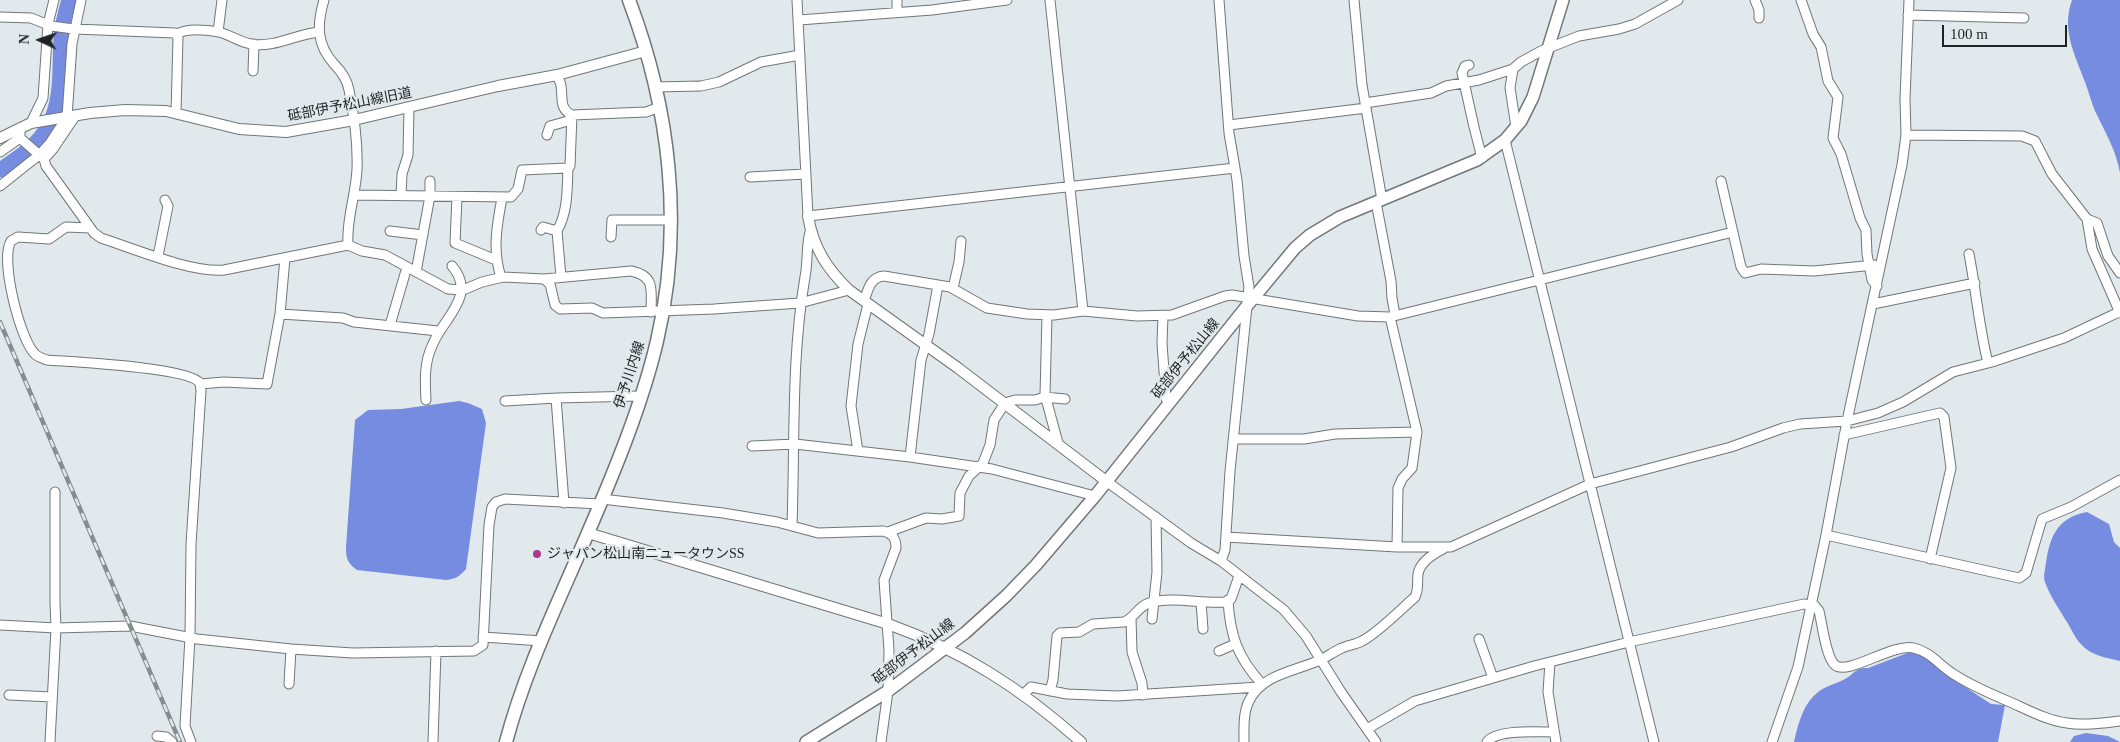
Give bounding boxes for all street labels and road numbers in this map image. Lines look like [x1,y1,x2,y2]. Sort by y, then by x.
street label: 砥部伊予松山線旧道 [287,85,413,125]
street label: 砥部伊予松山線 [1149,316,1223,402]
street label: 伊予川内線 [611,339,649,411]
street label: 砥部伊予松山線 [870,616,958,688]

